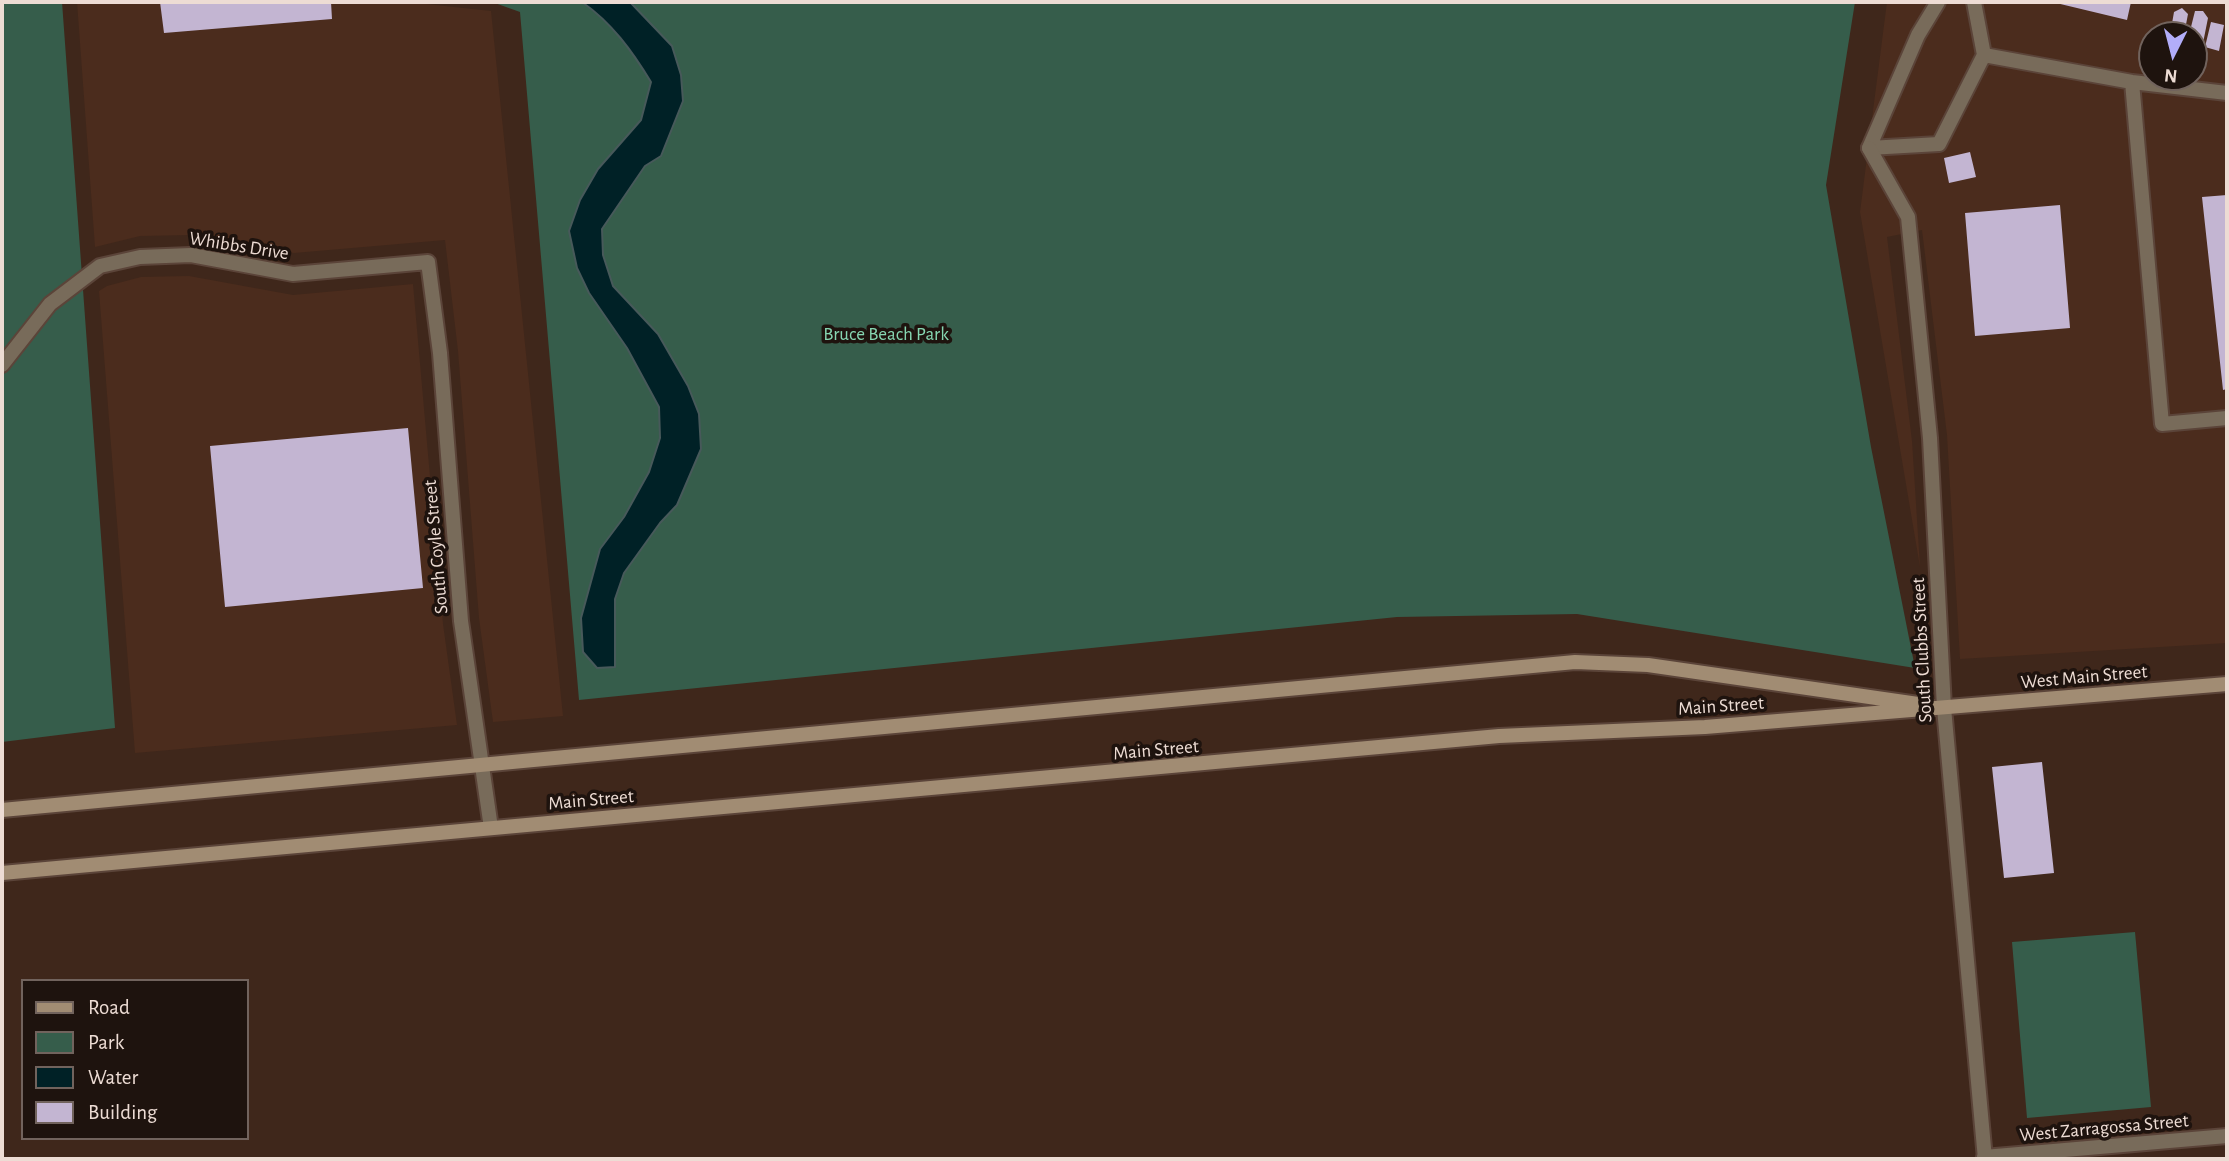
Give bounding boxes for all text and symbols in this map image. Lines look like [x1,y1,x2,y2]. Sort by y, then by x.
north arrow [2138,21,2208,91]
text: N [2163,65,2179,86]
street label: Whibbs Drive [188,227,290,265]
park label: Bruce Beach Park [823,323,949,345]
street label: South Coyle Street [419,479,453,615]
street label: South Clubbs Street [1907,577,1937,723]
street label: West Main Street [2020,660,2148,694]
street label: Main Street [1677,692,1765,720]
street label: Main Street [1112,735,1200,765]
street label: Main Street [547,785,635,815]
legend [21,979,248,1140]
text: Road [88,997,130,1018]
text: Park [88,1032,124,1053]
text: Water [88,1067,138,1088]
text: Building [88,1102,157,1123]
street label: West Zarragossa Street [2018,1109,2190,1147]

